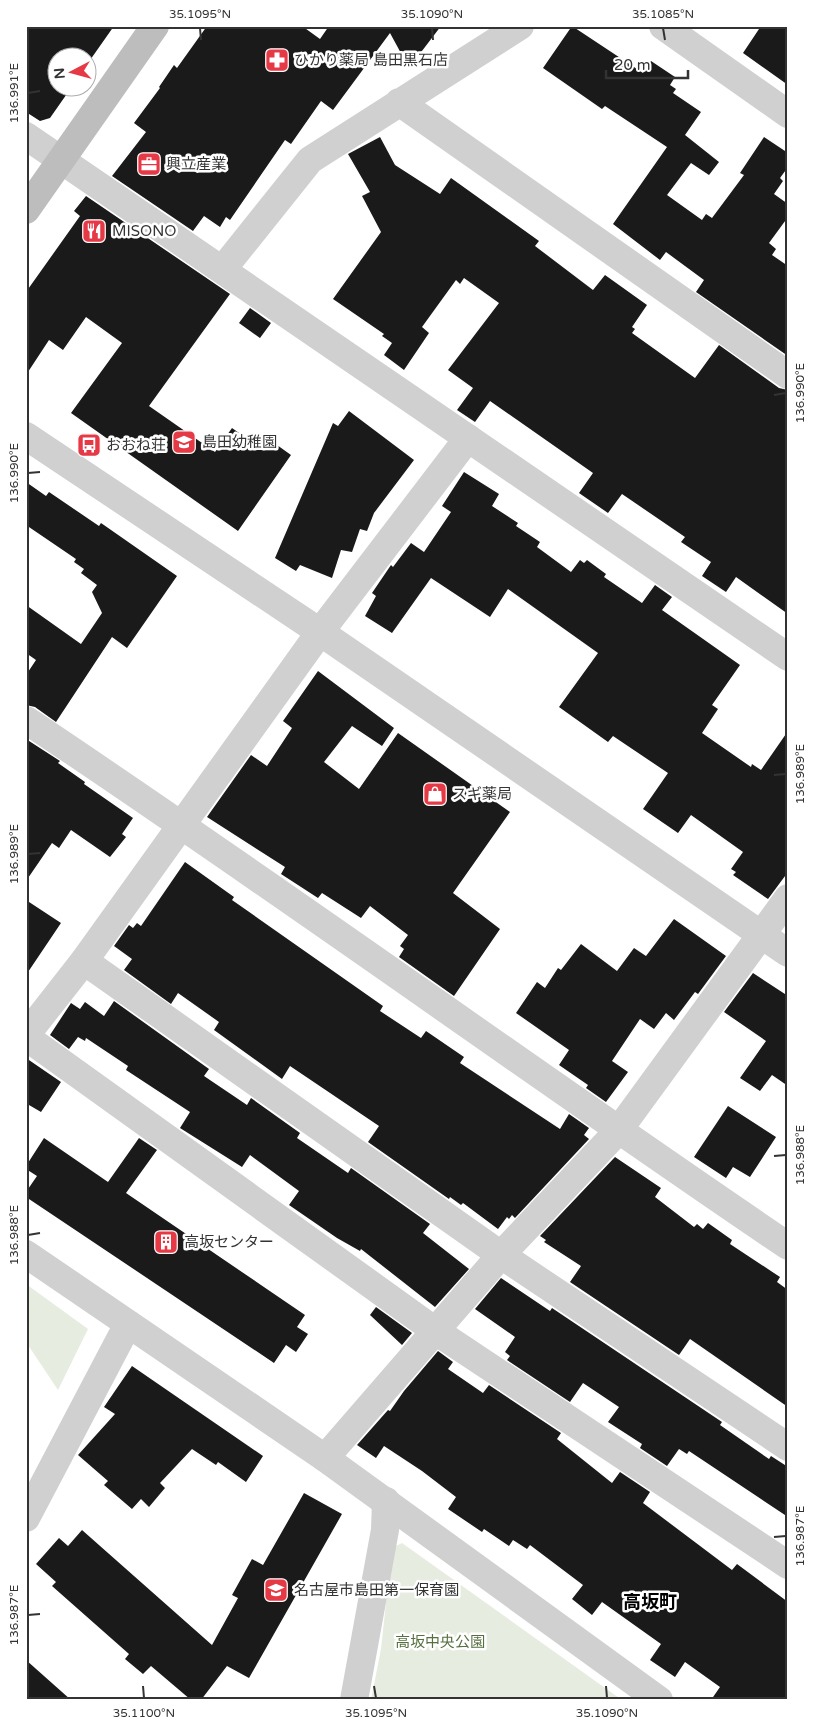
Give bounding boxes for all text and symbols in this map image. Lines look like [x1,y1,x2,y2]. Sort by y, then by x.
text: 35.1095°N [169,7,231,21]
text: 35.1090°N [401,7,463,21]
text: 35.1085°N [632,7,694,21]
pharmacy icon: ひかり薬局 島田黒石店 [264,47,290,73]
north arrow [48,48,98,98]
scale bar [606,48,689,80]
place label: ひかり薬局 島田黒石店 [294,51,448,69]
text: 20 m [614,56,651,74]
text: 136.991°E [7,62,21,123]
text: N [51,67,69,80]
office icon: 興立産業 [136,151,162,177]
place label: 興立産業 [166,155,226,173]
restaurant icon: MISONO [81,218,107,244]
place label: MISONO [112,222,176,240]
text: 136.990°E [793,362,807,423]
school or university icon: 島田幼稚園 [171,429,197,455]
bus stop icon: おおね荘 [76,432,102,458]
place label: 島田幼稚園 [202,433,277,451]
place label: おおね荘 [106,436,166,454]
text: 136.990°E [7,442,21,503]
text: 136.989°E [793,743,807,804]
shop icon: スギ薬局 [422,781,448,807]
place label: スギ薬局 [452,785,512,803]
text: 136.989°E [7,823,21,884]
text: 136.988°E [793,1124,807,1185]
text: 136.988°E [7,1204,21,1265]
building icon: 高坂センター [153,1229,179,1255]
place label: 高坂センター [184,1233,274,1251]
text: 136.987°E [793,1505,807,1566]
school or university icon: 名古屋市島田第一保育園 [263,1577,289,1603]
place label: 名古屋市島田第一保育園 [294,1581,459,1599]
text: 136.987°E [7,1584,21,1645]
district label: 高坂町 [623,1591,677,1613]
park label: 高坂中央公園 [395,1633,485,1651]
text: 35.1100°N [113,1706,175,1720]
text: 35.1095°N [345,1706,407,1720]
text: 35.1090°N [576,1706,638,1720]

